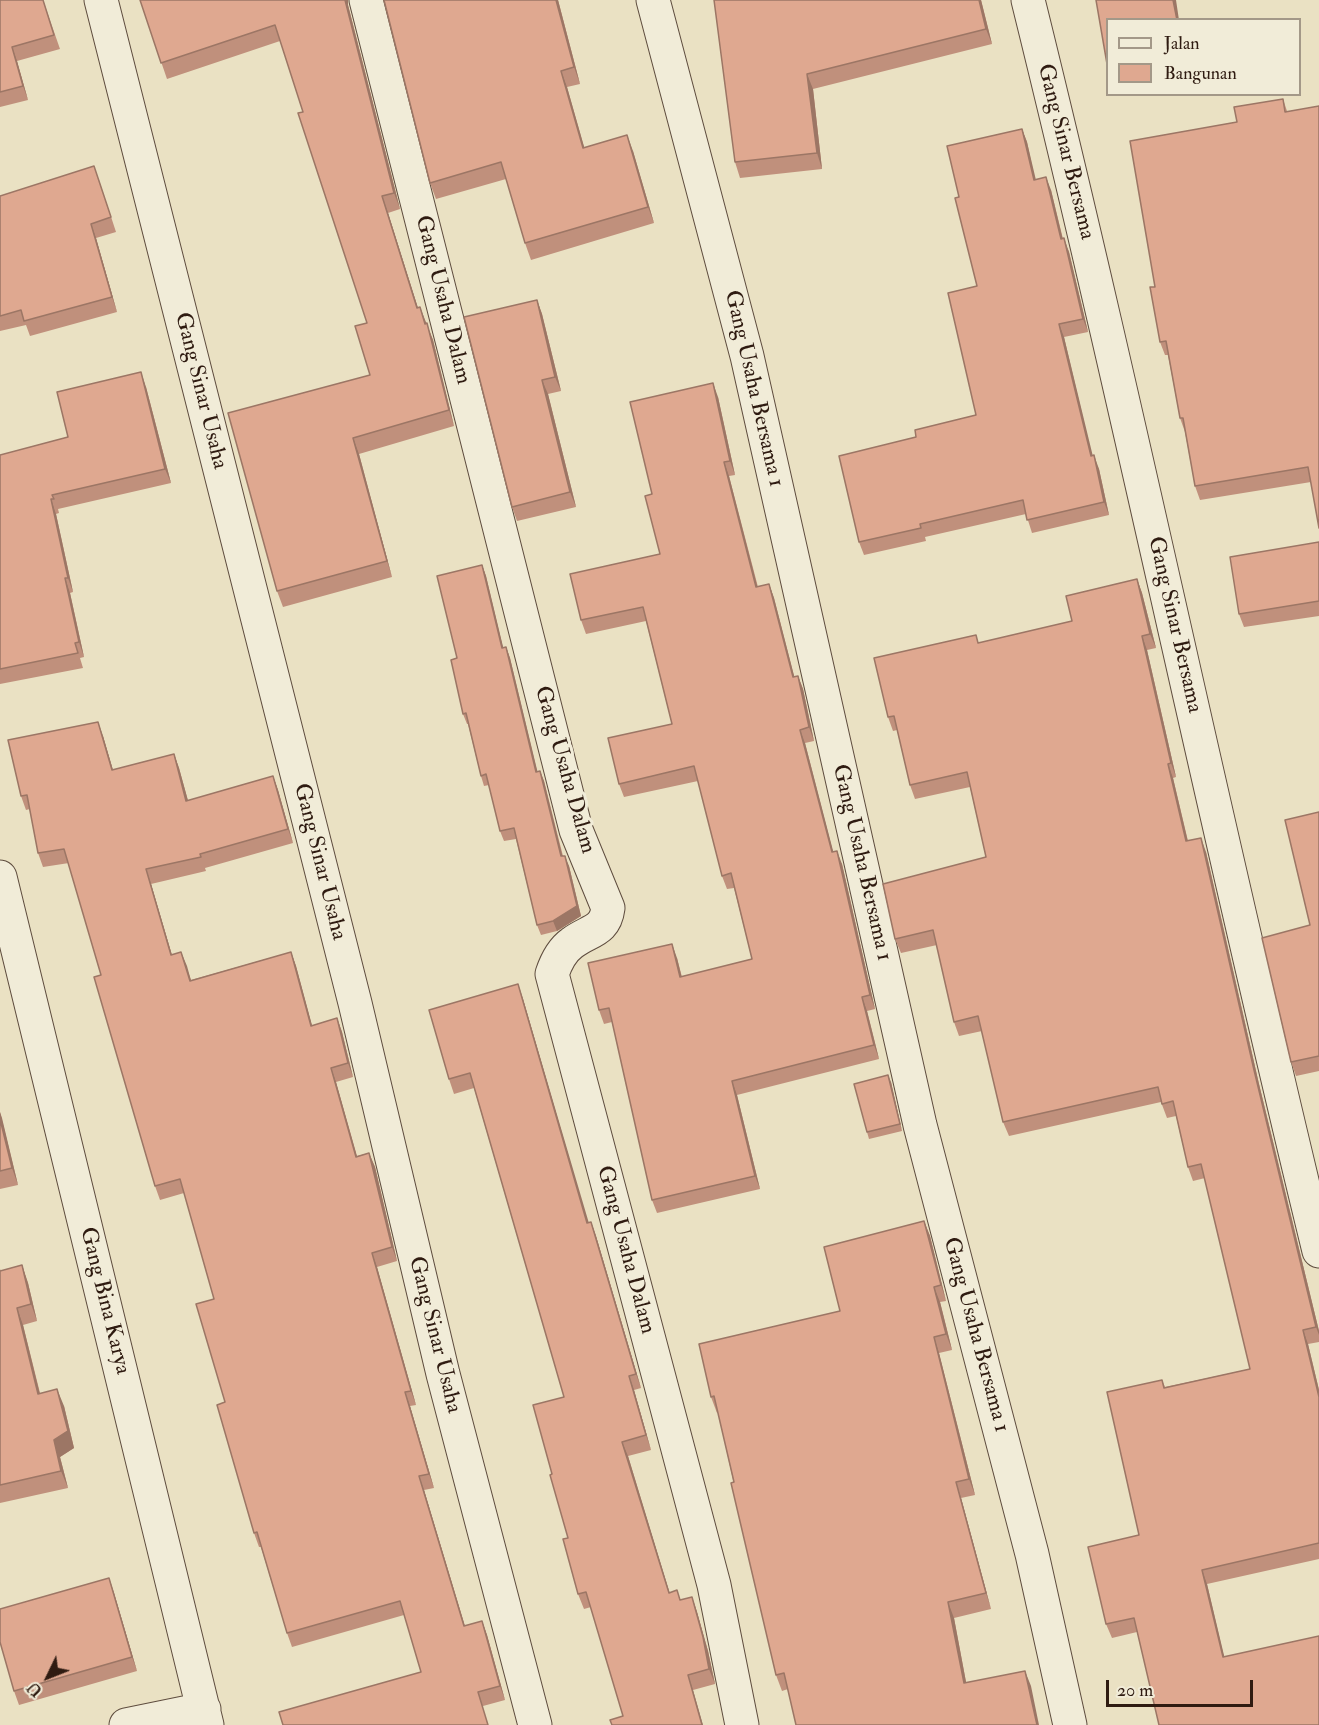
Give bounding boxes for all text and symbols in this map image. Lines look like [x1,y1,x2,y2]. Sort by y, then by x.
legend [1106,18,1301,96]
text: Jalan [1164,32,1200,55]
street label: Gang Sinar Bersama [1030,61,1100,243]
text: Bangunan [1164,62,1237,85]
street label: Gang Usaha Dalam [408,213,476,387]
street label: Gang Usaha Bersama 1 [718,288,788,490]
street label: Gang Sinar Usaha [168,310,232,472]
street label: Gang Sinar Bersama [1141,534,1207,716]
street label: Gang Usaha Dalam [528,683,600,857]
street label: Gang Usaha Bersama 1 [826,762,896,964]
street label: Gang Sinar Usaha [287,781,351,943]
street label: Gang Usaha Dalam [590,1163,660,1337]
street label: Gang Bina Karya [73,1225,135,1377]
street label: Gang Usaha Bersama 1 [936,1234,1014,1436]
street label: Gang Sinar Usaha [402,1254,466,1416]
north arrow [18,1647,78,1707]
scale bar [1109,1668,1256,1706]
text: U [23,1678,47,1701]
text: 20 m [1117,1679,1153,1702]

